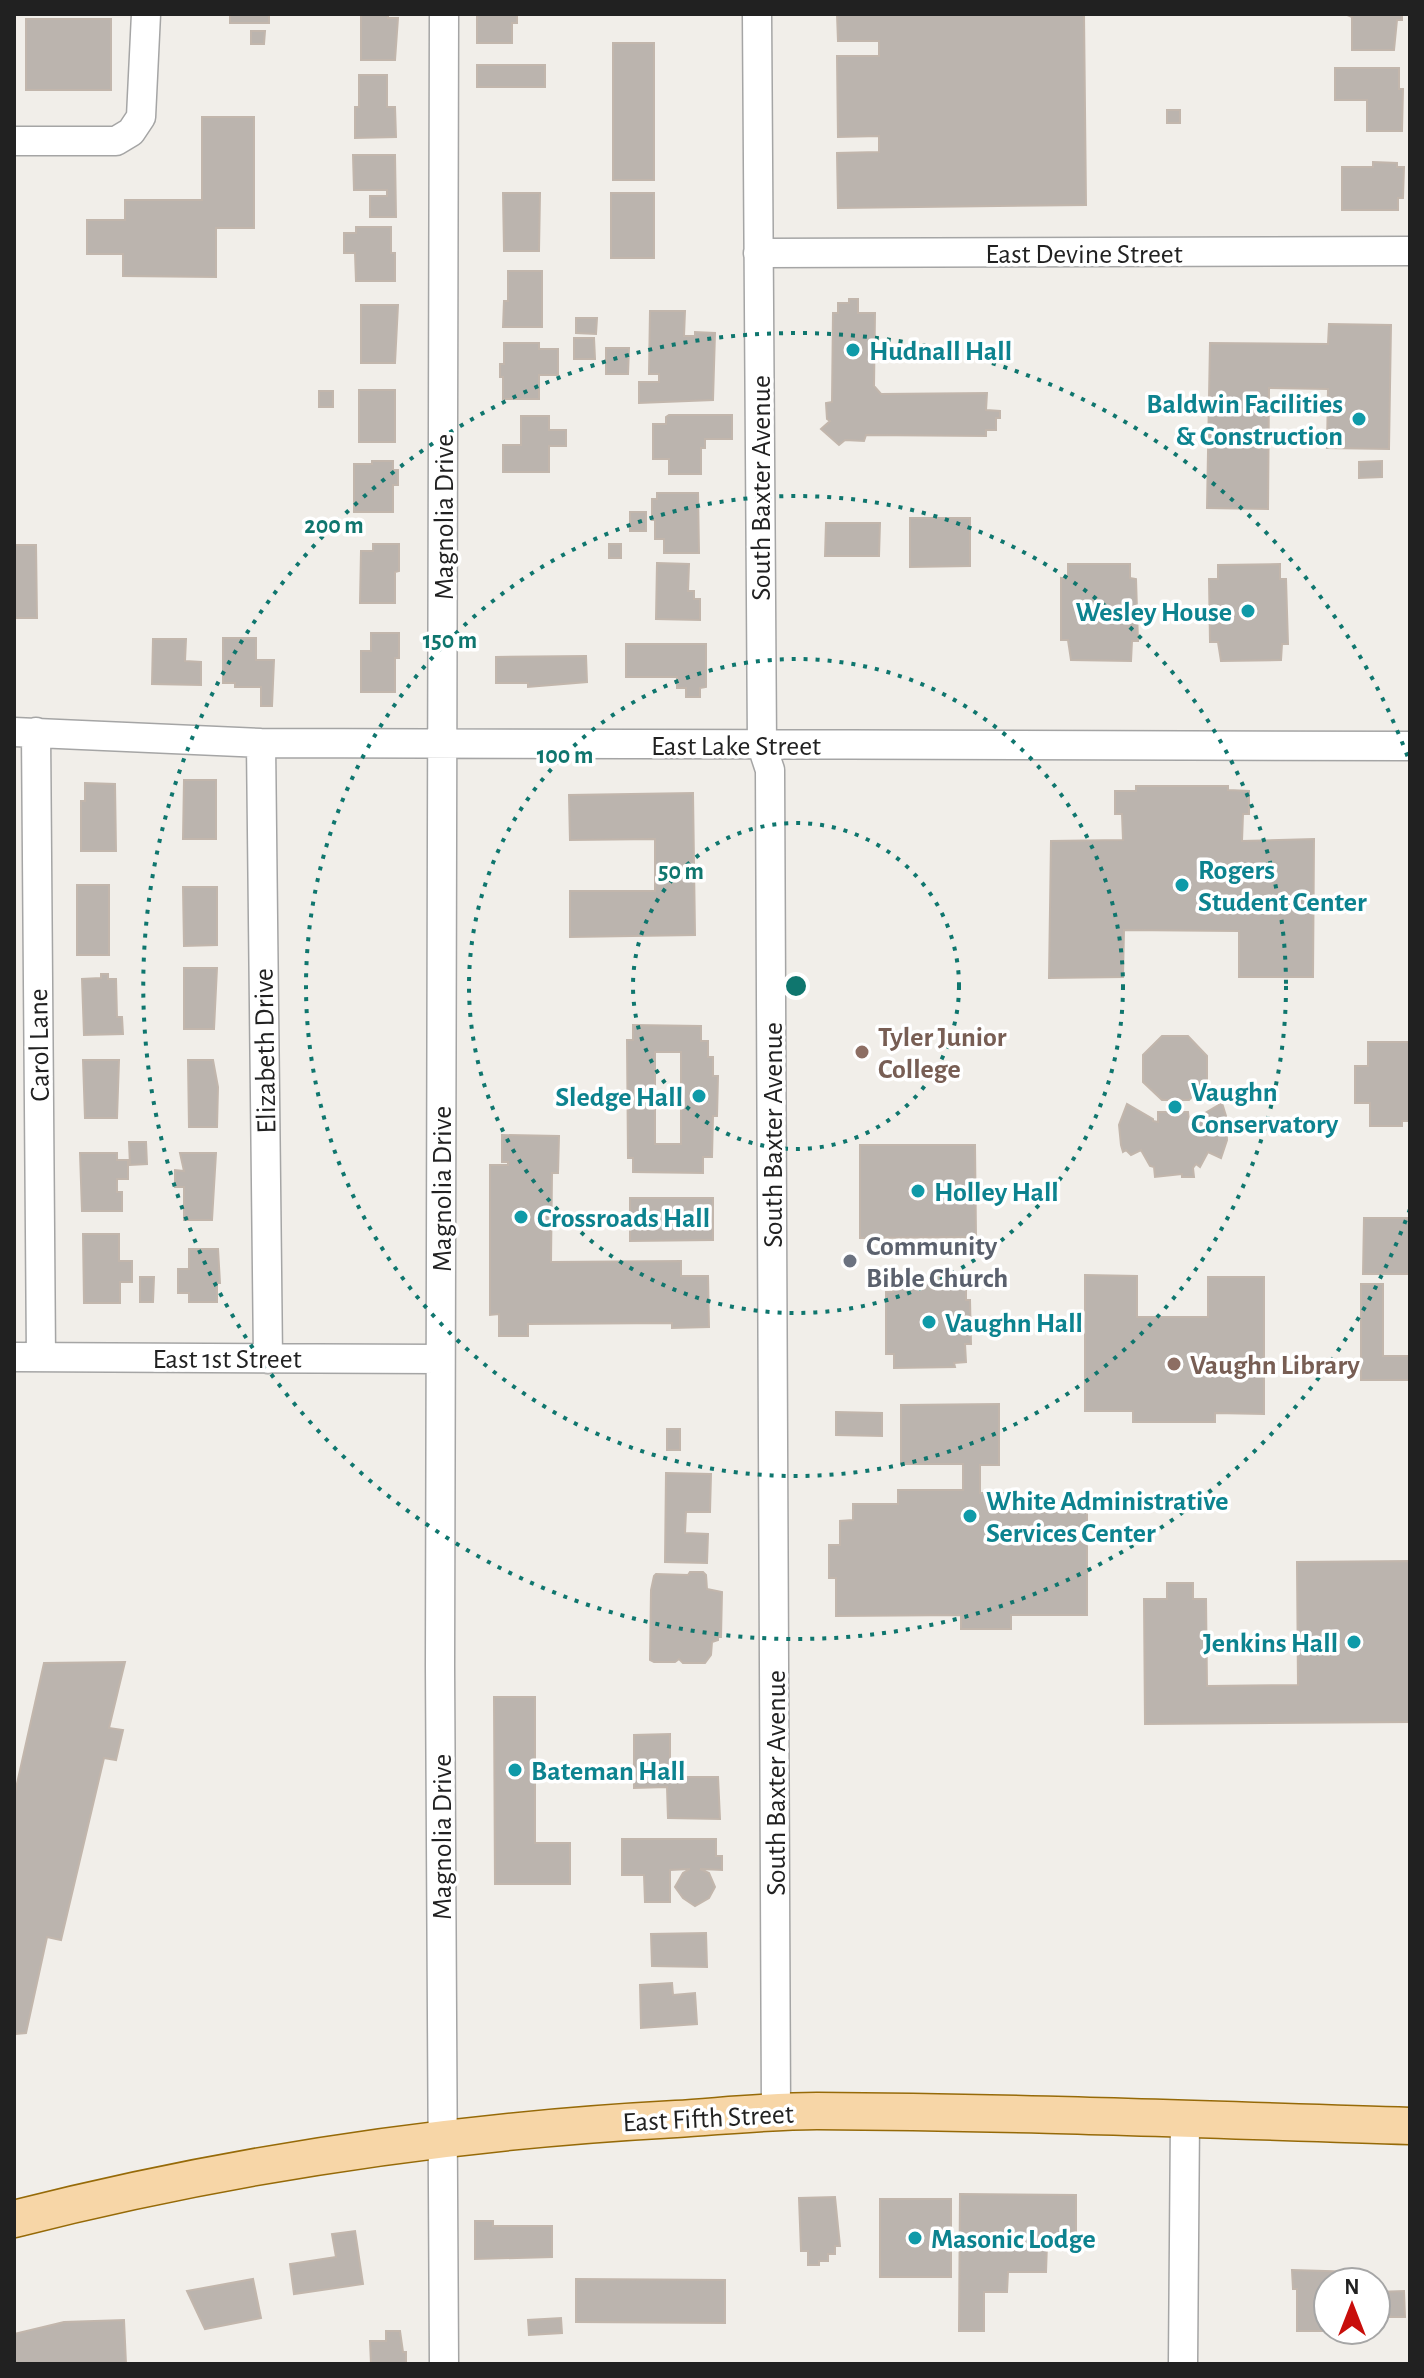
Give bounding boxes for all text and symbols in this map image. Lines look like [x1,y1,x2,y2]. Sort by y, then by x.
street label: East Devine Street [985,241,1183,269]
place label: Hudnall Hall [869,338,1012,366]
marker: Hudnall Hall [844,341,862,359]
street label: South Baxter Avenue [748,375,776,601]
place label: Baldwin Facilities & Construction [1146,391,1343,451]
marker: Baldwin Facilities & Construction [1350,410,1368,428]
street label: Magnolia Drive [431,434,459,600]
text: 200 m [304,514,364,538]
place label: Wesley House [1075,599,1232,627]
marker: Wesley House [1239,602,1257,620]
text: 150 m [423,629,477,653]
street label: East Lake Street [651,733,821,761]
text: 100 m [537,744,593,768]
place label: Rogers Student Center [1198,857,1367,917]
text: 50 m [658,860,704,884]
marker: Rogers Student Center [1173,876,1191,894]
street label: Elizabeth Drive [251,968,281,1134]
centre of rings [782,972,810,1000]
street label: Carol Lane [25,988,55,1102]
street label: South Baxter Avenue [760,1022,788,1248]
place label: Tyler Junior College [878,1024,1007,1084]
marker: Tyler Junior College [853,1043,871,1061]
place label: Vaughn Conservatory [1191,1079,1339,1139]
place label: Sledge Hall [555,1084,683,1112]
marker: Sledge Hall [690,1087,708,1105]
marker: Vaughn Conservatory [1166,1098,1184,1116]
street label: Magnolia Drive [429,1106,457,1272]
place label: Holley Hall [934,1179,1059,1207]
marker: Holley Hall [909,1182,927,1200]
place label: Crossroads Hall [537,1205,710,1233]
marker: Crossroads Hall [512,1208,530,1226]
place label: Community Bible Church [866,1233,1008,1293]
marker: Community Bible Church [841,1252,859,1270]
place label: Vaughn Hall [945,1310,1083,1338]
marker: Vaughn Hall [920,1313,938,1331]
street label: East 1st Street [152,1346,302,1374]
place label: Vaughn Library [1190,1352,1360,1380]
marker: Vaughn Library [1165,1355,1183,1373]
place label: White Administrative Services Center [986,1488,1229,1548]
marker: White Administrative Services Center [961,1507,979,1525]
place label: Jenkins Hall [1203,1630,1338,1658]
marker: Jenkins Hall [1345,1633,1363,1651]
street label: South Baxter Avenue [763,1670,791,1896]
street label: Magnolia Drive [429,1754,457,1920]
place label: Bateman Hall [531,1758,685,1786]
marker: Bateman Hall [506,1761,524,1779]
street label: East Fifth Street [622,2101,795,2137]
place label: Masonic Lodge [931,2226,1096,2254]
marker: Masonic Lodge [906,2229,924,2247]
north arrow [1312,2266,1392,2346]
text: N [1344,2276,1360,2298]

